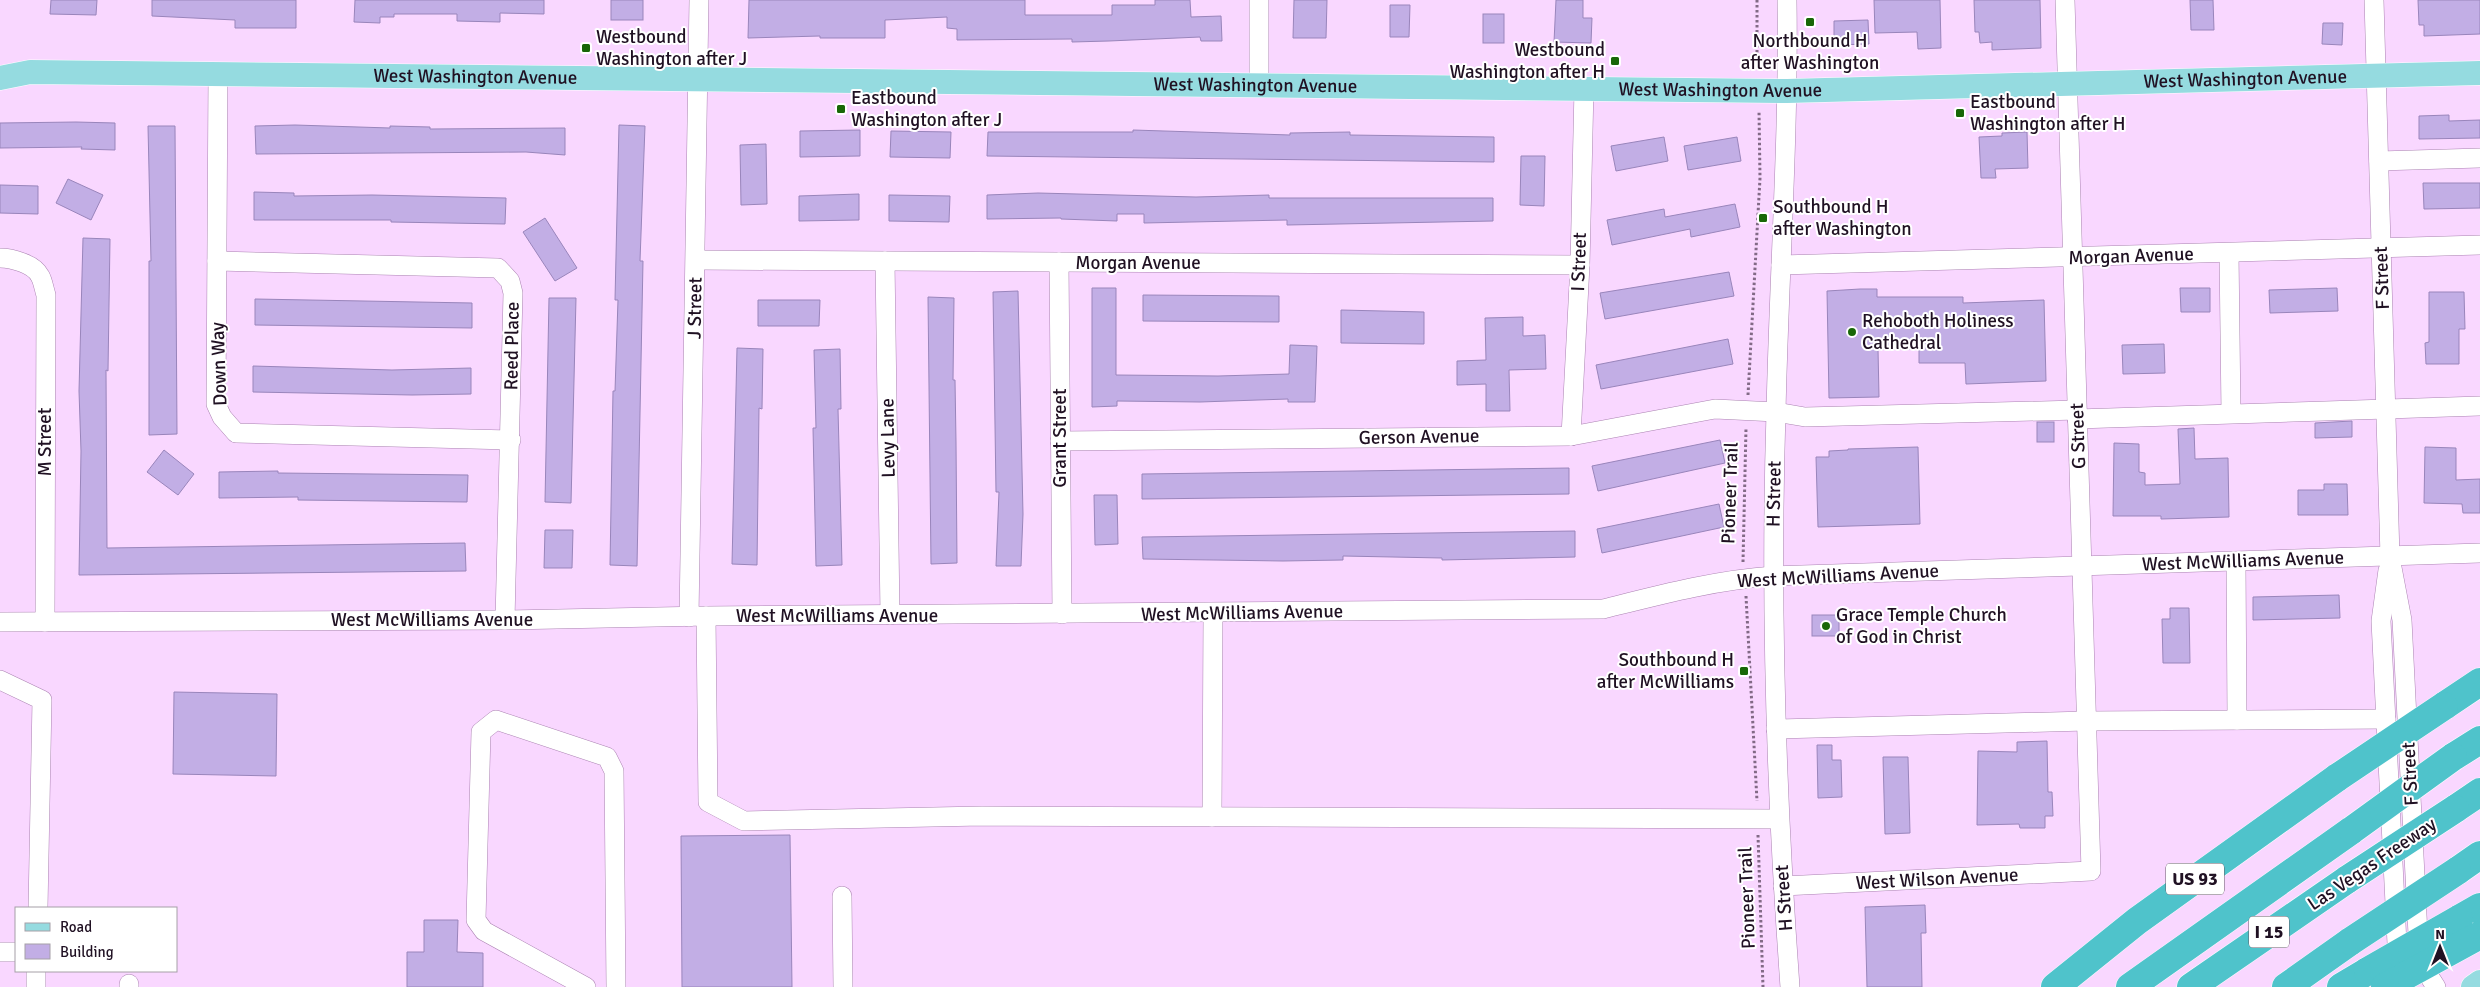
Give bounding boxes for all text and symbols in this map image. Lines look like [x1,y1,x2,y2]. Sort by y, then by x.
marker: Northbound H after Washington [1804,16,1816,28]
place label: Westbound Washington after J [596,25,747,71]
place label: Northbound H after Washington [1741,29,1879,75]
place label: Westbound Washington after H [1449,38,1605,84]
marker: Westbound Washington after J [580,42,592,54]
marker: Westbound Washington after H [1609,55,1621,67]
street label: West Washington Avenue [373,64,577,90]
street label: West Washington Avenue [2143,64,2347,94]
street label: West Washington Avenue [1153,72,1357,98]
street label: West Washington Avenue [1618,77,1823,103]
place label: Eastbound Washington after J [851,86,1002,132]
place label: Eastbound Washington after H [1970,90,2126,136]
marker: Eastbound Washington after J [835,103,847,115]
marker: Eastbound Washington after H [1954,107,1966,119]
place label: Southbound H after Washington [1773,195,1912,241]
marker: Southbound H after Washington [1757,212,1769,224]
street label: I Street [1566,232,1592,292]
street label: Morgan Avenue [2068,242,2194,270]
street label: F Street [2369,245,2395,310]
street label: Morgan Avenue [1075,251,1201,275]
street label: J Street [682,276,708,339]
street label: Reed Place [499,301,525,391]
place label: Rehoboth Holiness Cathedral [1862,309,2014,355]
street label: Down Way [206,321,232,406]
marker: Rehoboth Holiness Cathedral [1846,326,1858,338]
street label: Grant Street [1048,388,1072,488]
street label: Levy Lane [875,398,901,478]
street label: G Street [2065,402,2091,469]
street label: M Street [33,407,57,477]
street label: Gerson Avenue [1358,424,1480,450]
street label: Pioneer Trail [1716,442,1744,544]
street label: H Street [1761,460,1787,527]
street label: West McWilliams Avenue [2141,545,2345,577]
street label: West McWilliams Avenue [1736,559,1940,593]
street label: West McWilliams Avenue [1141,599,1343,627]
place label: Grace Temple Church of God in Christ [1836,603,2007,649]
street label: West McWilliams Avenue [736,604,938,628]
street label: West McWilliams Avenue [331,608,533,632]
marker: Grace Temple Church of God in Christ [1820,620,1832,632]
place label: Southbound H after McWilliams [1597,648,1734,694]
marker: Southbound H after McWilliams [1738,665,1750,677]
street label: F Street [2396,741,2424,806]
street label: Las Vegas Freeway [2303,812,2441,916]
street label: Pioneer Trail [1733,847,1761,949]
street label: West Wilson Avenue [1855,863,2019,895]
street label: H Street [1770,864,1798,932]
road number: US 93 [2166,864,2224,894]
legend [15,907,178,972]
road number: I 15 [2249,916,2289,948]
text: Road [60,918,92,936]
north arrow [2415,922,2465,972]
text: N [2435,926,2445,943]
text: Building [60,943,114,961]

